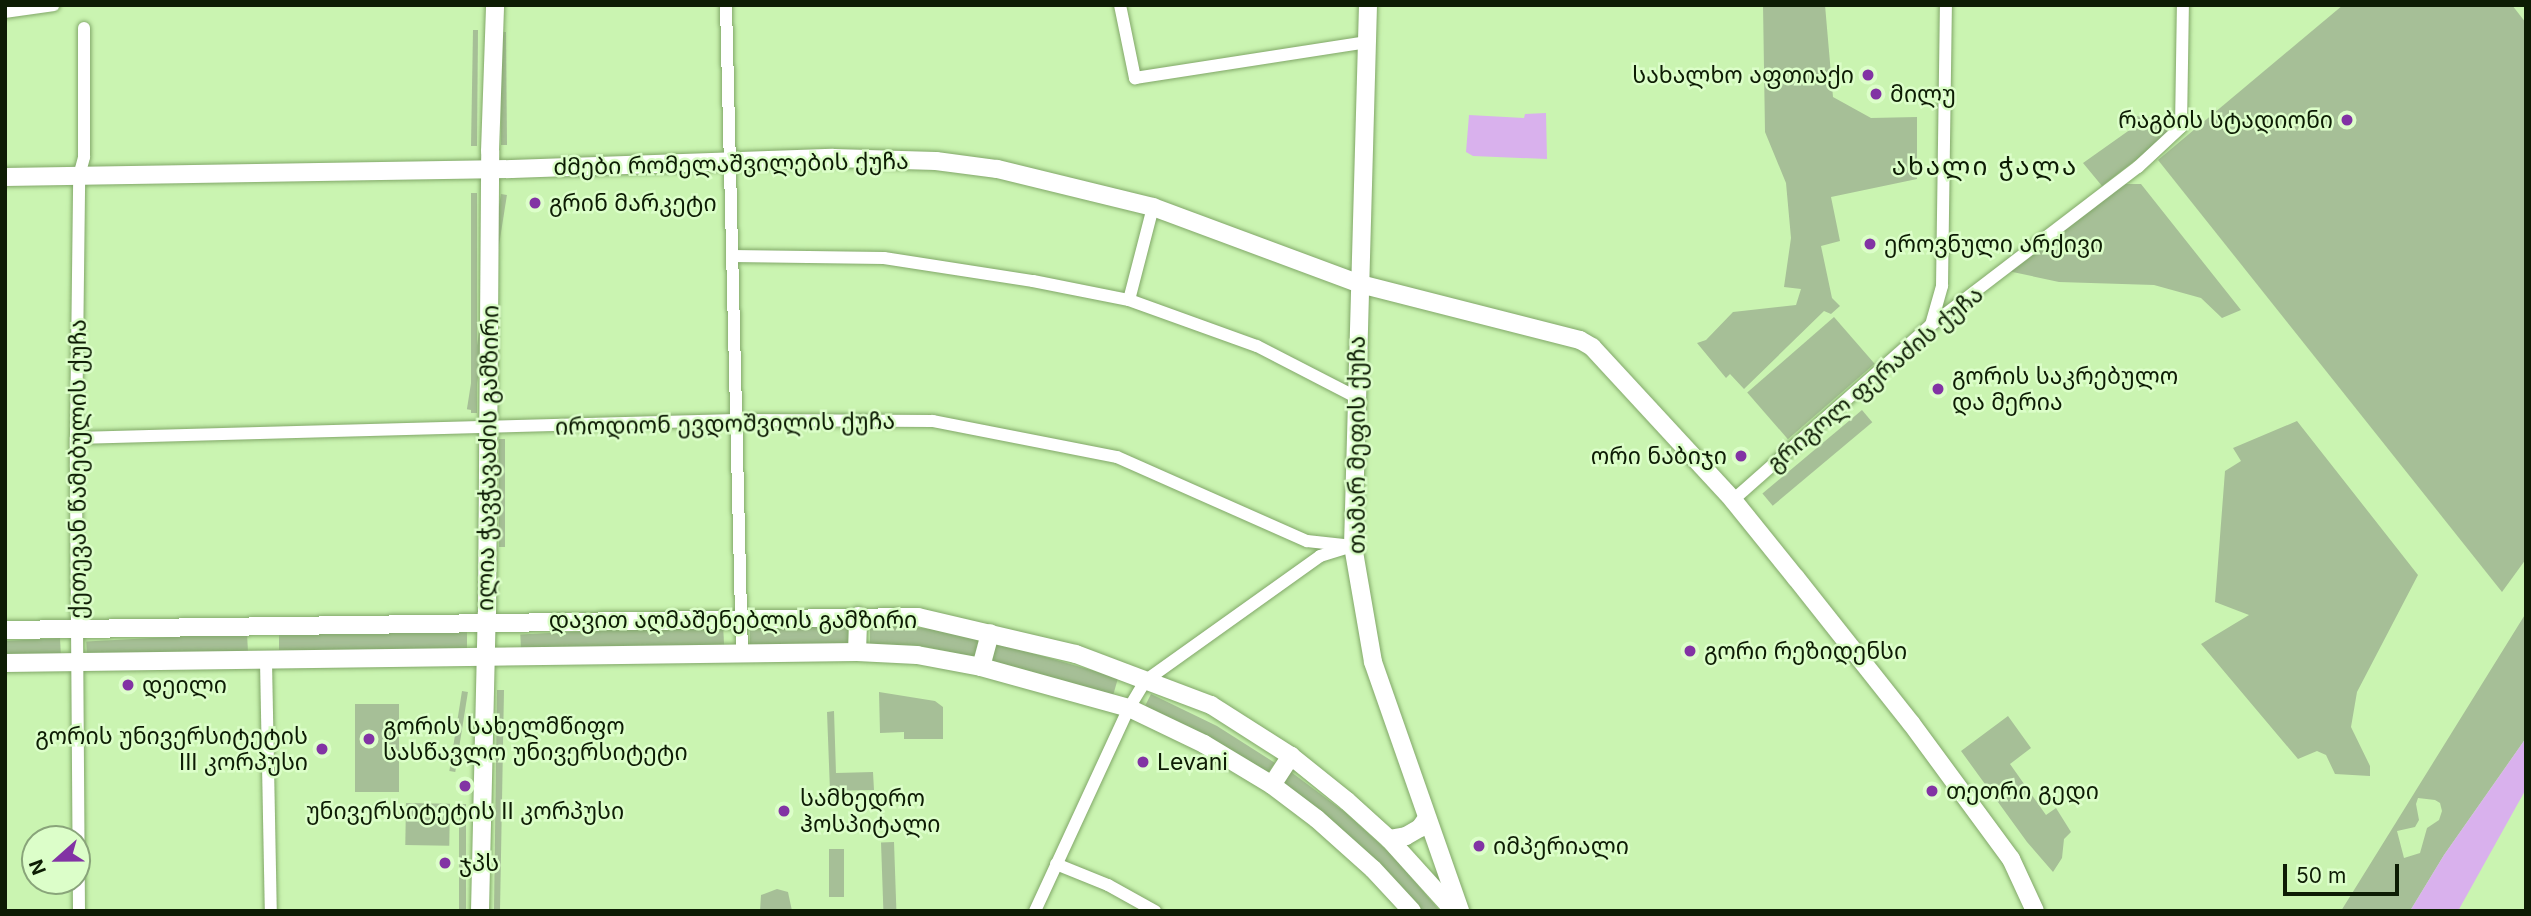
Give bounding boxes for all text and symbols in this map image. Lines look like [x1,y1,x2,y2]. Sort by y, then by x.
place label: სახალხო აფთიაქი [1632,61,1854,89]
marker: სახალხო აფთიაქი [1860,67,1876,83]
place label: მილუ [1890,80,1956,108]
marker: მილუ [1868,86,1884,102]
place label: რაგბის სტადიონი [2118,106,2333,134]
marker: რაგბის სტადიონი [2339,112,2355,128]
street label: ძმები რომელაშვილების ქუჩა [553,147,909,181]
district label: ახალი ჭალა [1893,150,2077,182]
place label: გრინ მარკეტი [549,189,717,217]
marker: გრინ მარკეტი [527,195,543,211]
place label: ეროვნული არქივი [1884,230,2103,258]
marker: ეროვნული არქივი [1862,236,1878,252]
street label: გრიგოლ ფერაძის ქუჩა [1761,281,1989,477]
street label: ილია ჭავჭავაძის გამზირი [472,305,504,611]
street label: ქეთევან წამებულის ქუჩა [64,319,92,619]
street label: თამარ მეფის ქუჩა [1343,336,1371,554]
place label: გორის საკრებულო და მერია [1952,362,2178,416]
marker: გორის საკრებულო და მერია [1930,381,1946,397]
street label: იროდიონ ევდოშვილის ქუჩა [555,407,895,441]
place label: ორი ნაბიჯი [1591,442,1727,470]
marker: ორი ნაბიჯი [1733,448,1749,464]
street label: დავით აღმაშენებლის გამზირი [549,606,917,634]
place label: გორი რეზიდენსი [1704,637,1907,665]
marker: გორი რეზიდენსი [1682,643,1698,659]
place label: დეილი [142,671,227,699]
marker: დეილი [120,677,136,693]
place label: გორის სახელმწიფო სასწავლო უნივერსიტეტი [383,712,688,766]
place label: გორის უნივერსიტეტის III კორპუსი [35,722,308,776]
marker: გორის სახელმწიფო სასწავლო უნივერსიტეტი [361,731,377,747]
marker: გორის უნივერსიტეტის III კორპუსი [314,741,330,757]
place label: Levani [1157,748,1228,776]
marker: Levani [1135,754,1151,770]
place label: თეთრი გედი [1946,777,2099,805]
marker: უნივერსიტეტის II კორპუსი [457,778,473,794]
marker: თეთრი გედი [1924,783,1940,799]
place label: სამხედრო ჰოსპიტალი [800,784,940,838]
place label: უნივერსიტეტის II კორპუსი [306,797,624,825]
marker: სამხედრო ჰოსპიტალი [774,801,794,821]
north arrow [21,825,91,895]
place label: იმპერიალი [1493,832,1629,860]
marker: იმპერიალი [1471,838,1487,854]
place label: ჯპს [459,849,499,877]
scale bar [2286,850,2402,894]
marker: ჯპს [437,855,453,871]
text: N [24,856,51,878]
text: 50 m [2296,863,2346,888]

